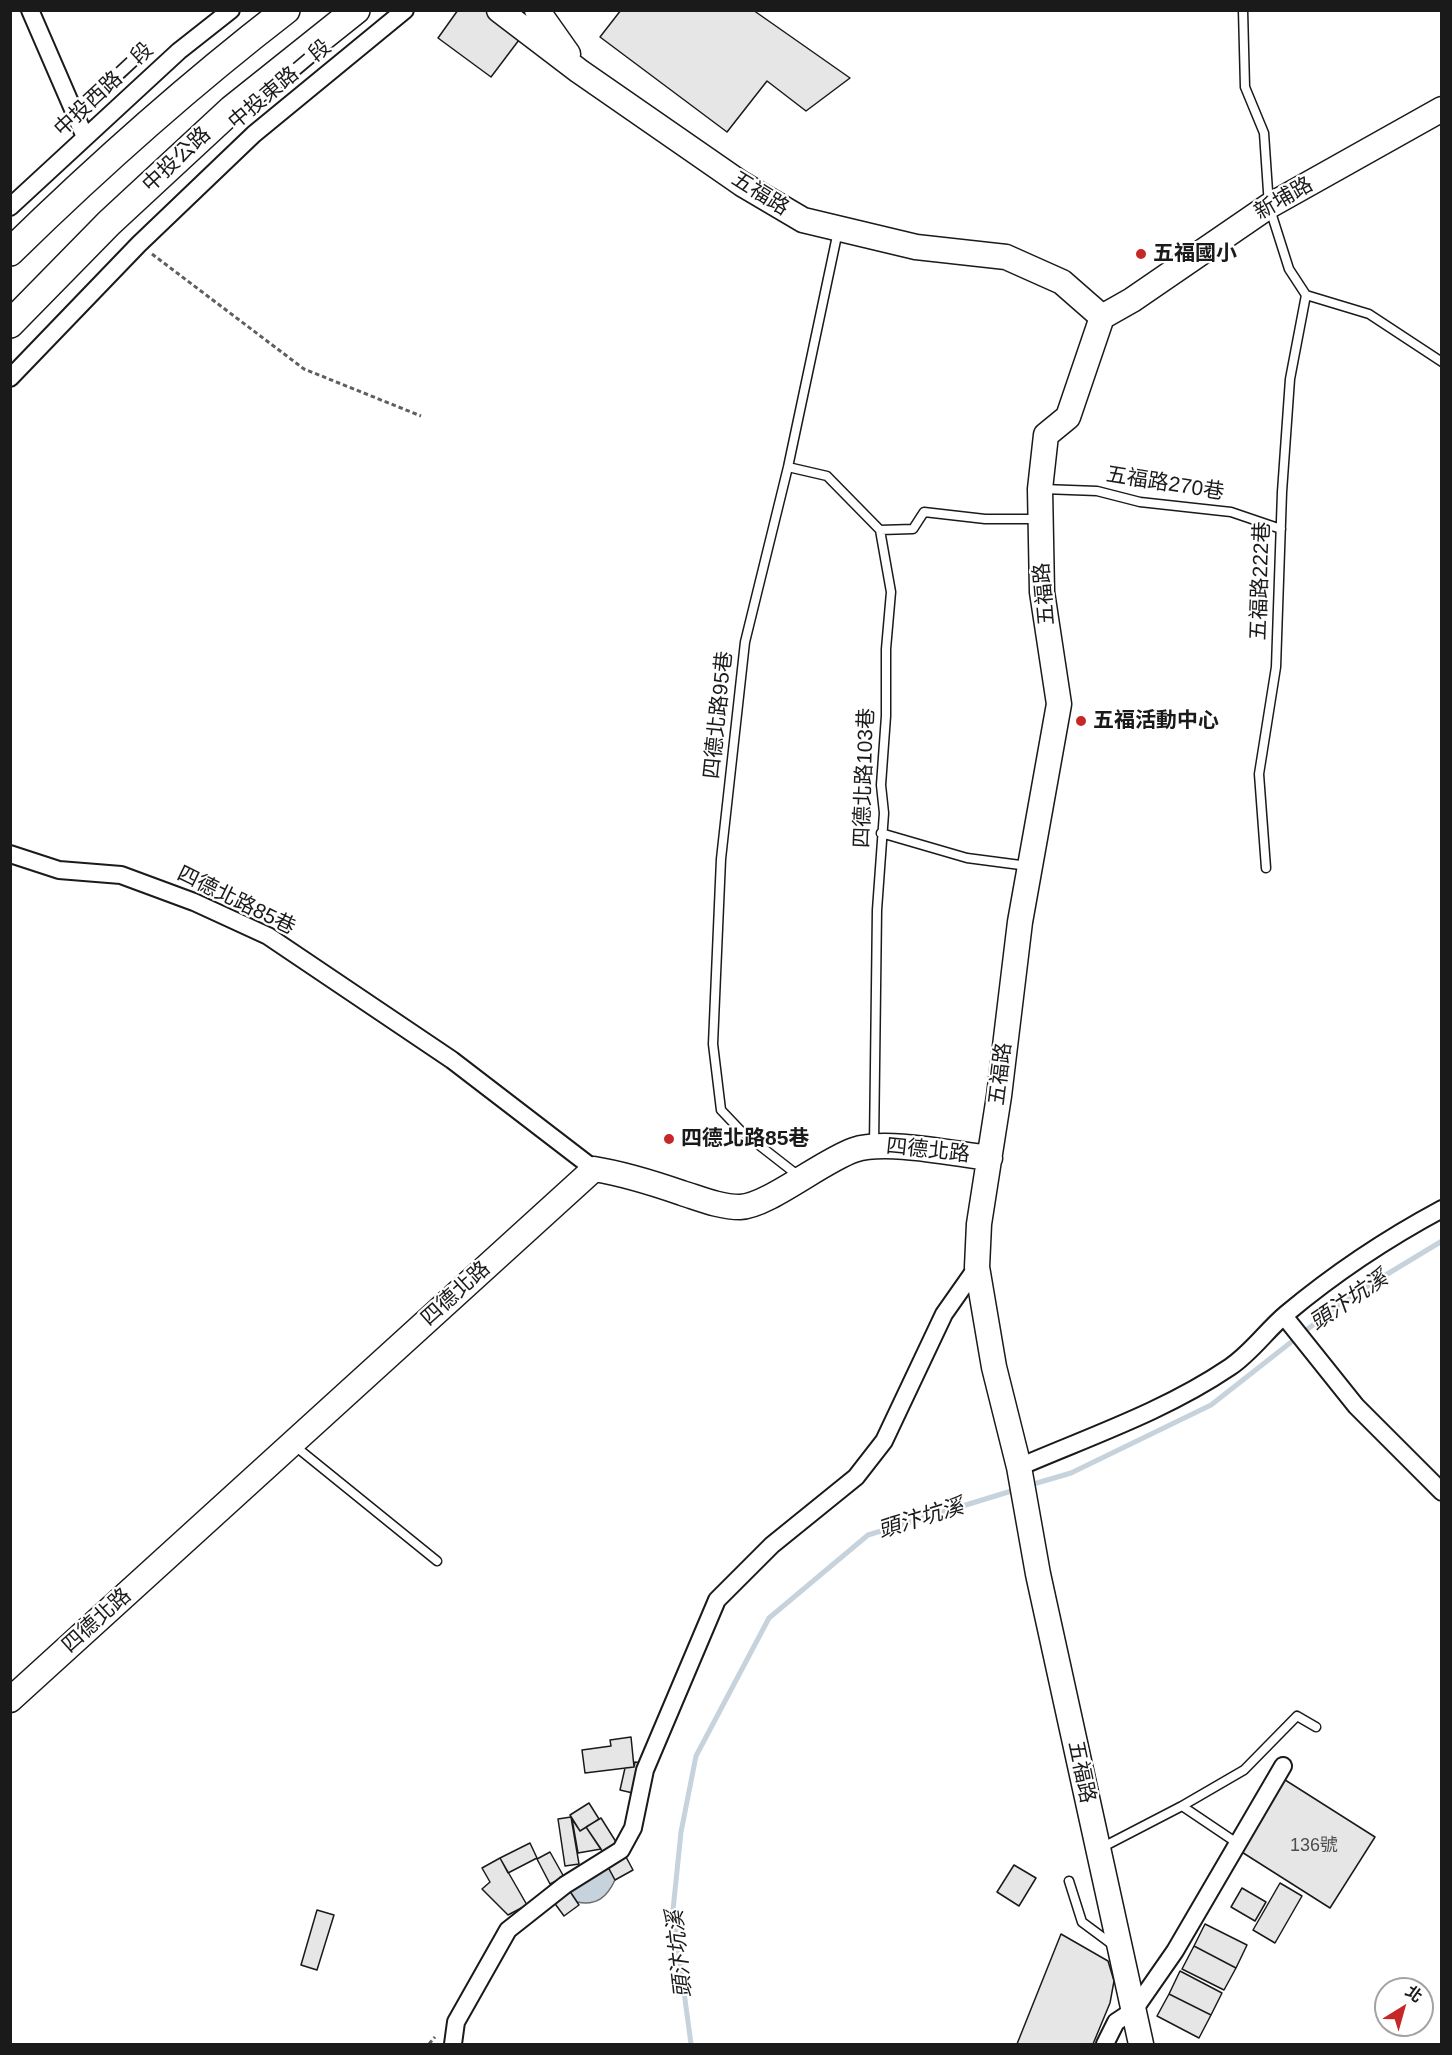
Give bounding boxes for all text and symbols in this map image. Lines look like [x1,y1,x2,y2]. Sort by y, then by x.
street label: 中投東路二段 [224,35,336,135]
street label: 中投西路二段 [49,38,159,142]
street label: 中投公路 [138,122,216,198]
street label: 五福路 [727,167,793,221]
street label: 新埔路 [1250,172,1318,226]
place label: 五福國小 [1153,241,1237,267]
marker: 五福國小 [1134,247,1148,261]
street label: 五福路270巷 [1104,462,1226,506]
street label: 五福路222巷 [1246,521,1276,641]
street label: 五福路 [1030,562,1060,626]
street label: 四德北路95巷 [700,650,738,780]
street label: 四德北路103巷 [850,708,880,848]
place label: 五福活動中心 [1093,708,1219,734]
marker: 五福活動中心 [1074,714,1088,728]
street label: 四德北路85巷 [173,862,299,940]
street label: 五福路 [985,1041,1017,1107]
place label: 四德北路85巷 [681,1126,809,1152]
marker: 四德北路85巷 [662,1132,676,1146]
street label: 四德北路 [885,1134,971,1168]
street label: 四德北路 [416,1257,496,1331]
water label: 頭汴坑溪 [1305,1265,1393,1337]
water label: 頭汴坑溪 [875,1494,967,1544]
street label: 四德北路 [57,1584,137,1658]
street label: 五福路 [1062,1739,1100,1805]
house number: 136號 [1290,1835,1338,1857]
water label: 頭汴坑溪 [662,1909,698,1999]
north arrow [1374,1977,1434,2037]
text: 北 [1402,1982,1425,2005]

